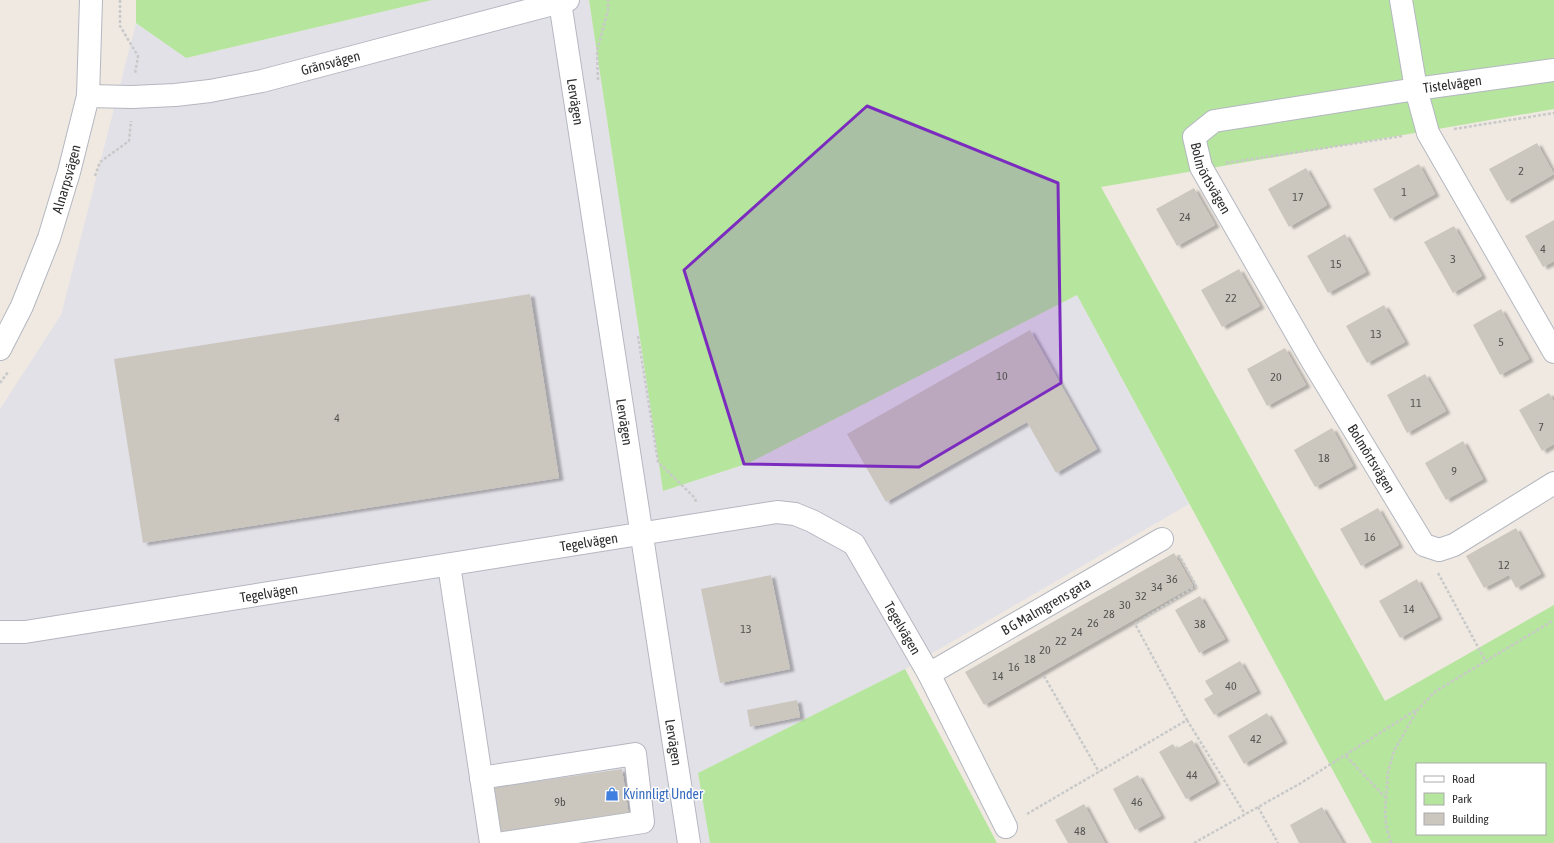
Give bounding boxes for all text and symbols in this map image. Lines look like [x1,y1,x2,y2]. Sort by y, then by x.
street label: Gränsvägen [299,47,362,78]
street label: Tistelvägen [1422,72,1483,96]
street label: Lervägen [564,77,587,126]
street label: Bolmörtsvägen [1188,141,1234,217]
street label: Alnarpsvägen [49,143,84,215]
house number: 2 [1518,164,1524,178]
house number: 1 [1401,185,1407,199]
house number: 17 [1292,190,1304,204]
house number: 24 [1179,210,1191,224]
house number: 4 [1540,242,1546,256]
house number: 3 [1450,252,1456,266]
house number: 15 [1330,257,1342,271]
house number: 22 [1225,291,1237,305]
house number: 13 [1370,327,1382,341]
house number: 5 [1498,335,1504,349]
house number: 10 [996,369,1008,383]
house number: 20 [1270,370,1282,384]
house number: 11 [1410,396,1422,410]
street label: Lervägen [613,398,636,447]
house number: 4 [334,411,340,425]
house number: 7 [1538,420,1544,434]
street label: Bolmörtsvägen [1344,421,1399,496]
house number: 18 [1318,451,1330,465]
house number: 9 [1451,464,1457,478]
street label: Tegelvägen [559,530,619,555]
house number: 16 [1364,530,1376,544]
house number: 12 [1498,558,1510,572]
house number: 36 [1166,572,1178,586]
street label: B G Malmgrens gata [998,574,1093,638]
house number: 34 [1151,580,1163,594]
street label: Tegelvägen [239,581,299,606]
house number: 32 [1135,589,1147,603]
house number: 30 [1119,598,1131,612]
street label: Tegelvägen [881,599,924,657]
house number: 14 [1403,602,1415,616]
house number: 28 [1103,607,1115,621]
house number: 26 [1087,616,1099,630]
house number: 38 [1194,617,1206,631]
house number: 13 [740,622,752,636]
house number: 24 [1071,625,1083,639]
house number: 22 [1055,634,1067,648]
house number: 20 [1039,643,1051,657]
house number: 18 [1024,652,1036,666]
house number: 16 [1008,660,1020,674]
house number: 14 [992,669,1004,683]
house number: 40 [1225,679,1237,693]
street label: Lervägen [662,718,685,767]
house number: 42 [1250,732,1262,746]
legend [1416,763,1546,835]
house number: 44 [1186,768,1198,782]
text: Road [1452,772,1475,786]
shop icon: Kvinnligt Under [604,786,620,802]
place label: Kvinnligt Under [623,786,704,802]
text: Park [1452,792,1473,806]
house number: 9b [554,795,566,809]
house number: 46 [1131,795,1143,809]
text: Building [1452,812,1490,826]
house number: 48 [1074,824,1086,838]

